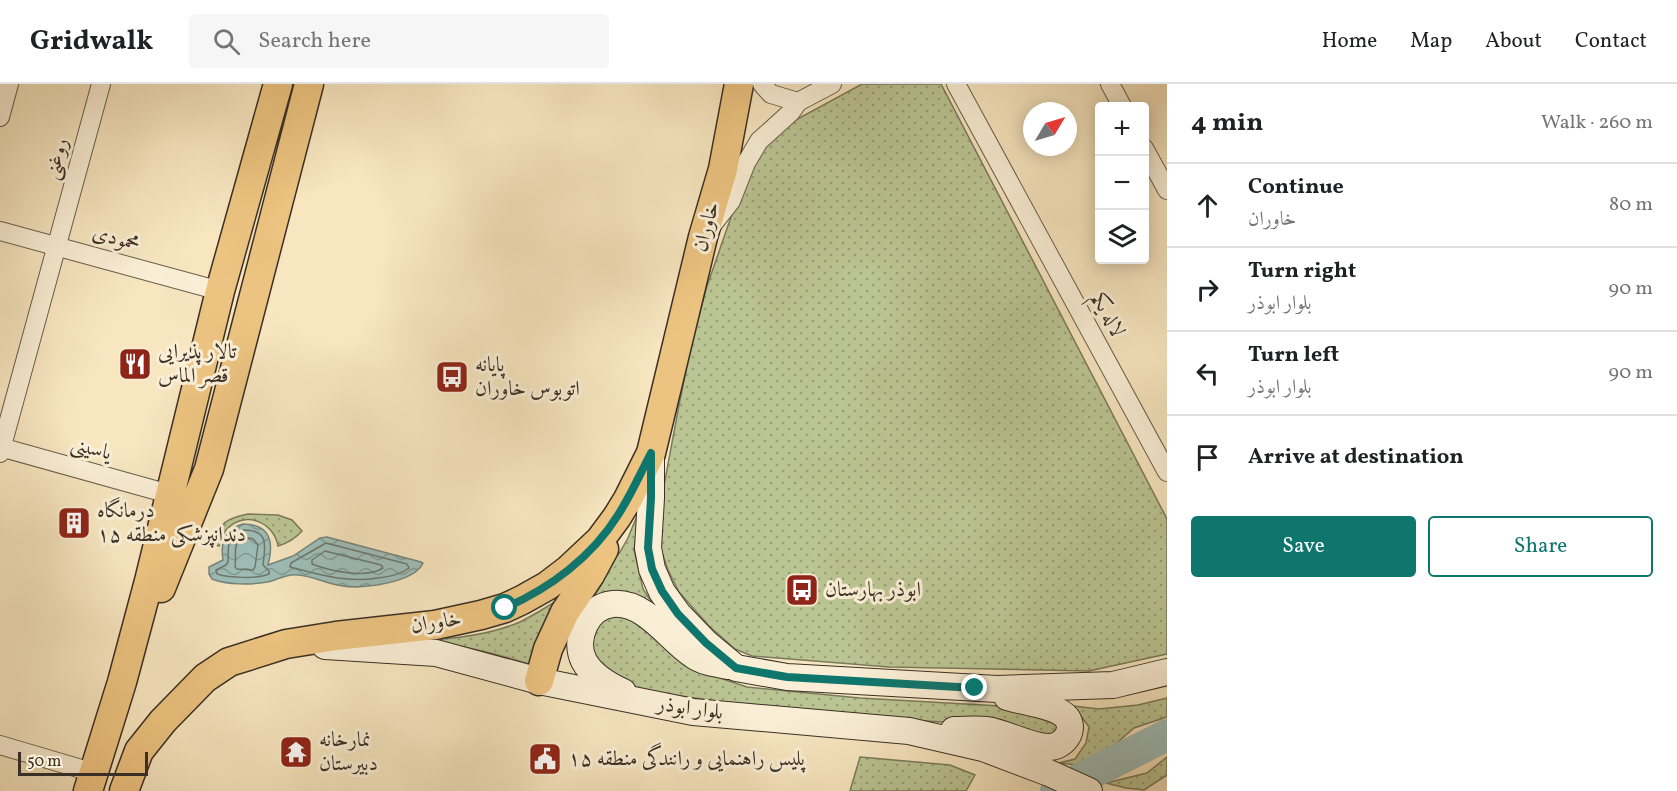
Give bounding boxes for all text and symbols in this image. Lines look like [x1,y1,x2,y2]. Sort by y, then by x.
search box [189,14,609,68]
text: Gridwalk [30,22,153,61]
icon: search [210,25,243,58]
text: Search here [258,26,371,57]
text: Home [1322,27,1377,56]
text: Map [1410,27,1452,56]
text: About [1485,27,1542,56]
text: Contact [1575,27,1647,56]
north arrow [1023,102,1077,156]
map controls [1095,102,1149,264]
button: + [1095,102,1149,156]
text: 4 min [1191,105,1263,141]
text: Walk · 260 m [1541,109,1653,137]
street label: روغنی [38,135,76,183]
button: − [1095,156,1149,210]
text: Continue [1248,172,1344,203]
icon: ahead [1191,189,1224,222]
text: 80 m [1609,191,1653,219]
street label: خاوران [686,199,728,255]
text: خاوران [1248,206,1296,234]
button: layers [1095,210,1149,264]
street label: محمودی [89,219,143,259]
text: Turn right [1248,256,1356,287]
icon: right [1191,273,1224,306]
text: 90 m [1609,275,1653,303]
street label: لاله یکم [1079,287,1131,345]
text: بلوار ابوذر [1248,290,1312,318]
place label: تالار پذیرایی قصر الماس [158,338,237,391]
text: Turn left [1248,340,1339,371]
restaurant icon: تالار پذیرایی قصر الماس [117,346,153,382]
place label: پایانه اتوبوس خاوران [475,351,580,404]
icon: left [1191,357,1224,390]
bus stop icon: پایانه اتوبوس خاوران [434,359,470,395]
text: 90 m [1609,359,1653,387]
text: بلوار ابوذر [1248,374,1312,402]
street label: یاسینی [67,430,116,469]
icon: arrive [1191,441,1224,474]
text: Arrive at destination [1248,442,1464,473]
place label: درمانگاه دندانپزشکی منطقه ۱۵ [97,497,246,550]
building icon: درمانگاه دندانپزشکی منطقه ۱۵ [56,505,92,541]
button: Save [1191,516,1416,577]
button: Share [1428,516,1653,577]
bus stop icon: ابوذر بهارستان [784,572,820,608]
place label: ابوذر بهارستان [825,576,921,605]
route start [491,594,517,620]
street label: خاوران [409,605,463,641]
route end [961,674,987,700]
street label: بلوار ابوذر [653,690,725,728]
place label: نمارخانه دبیرستان [319,726,378,779]
temple icon: نمارخانه دبیرستان [278,734,314,770]
public building icon: پلیس راهنمایی و رانندگی منطقه ۱۵ [527,741,563,777]
place label: پلیس راهنمایی و رانندگی منطقه ۱۵ [568,742,806,774]
scale bar [18,749,148,776]
text: 50 m [27,751,61,773]

